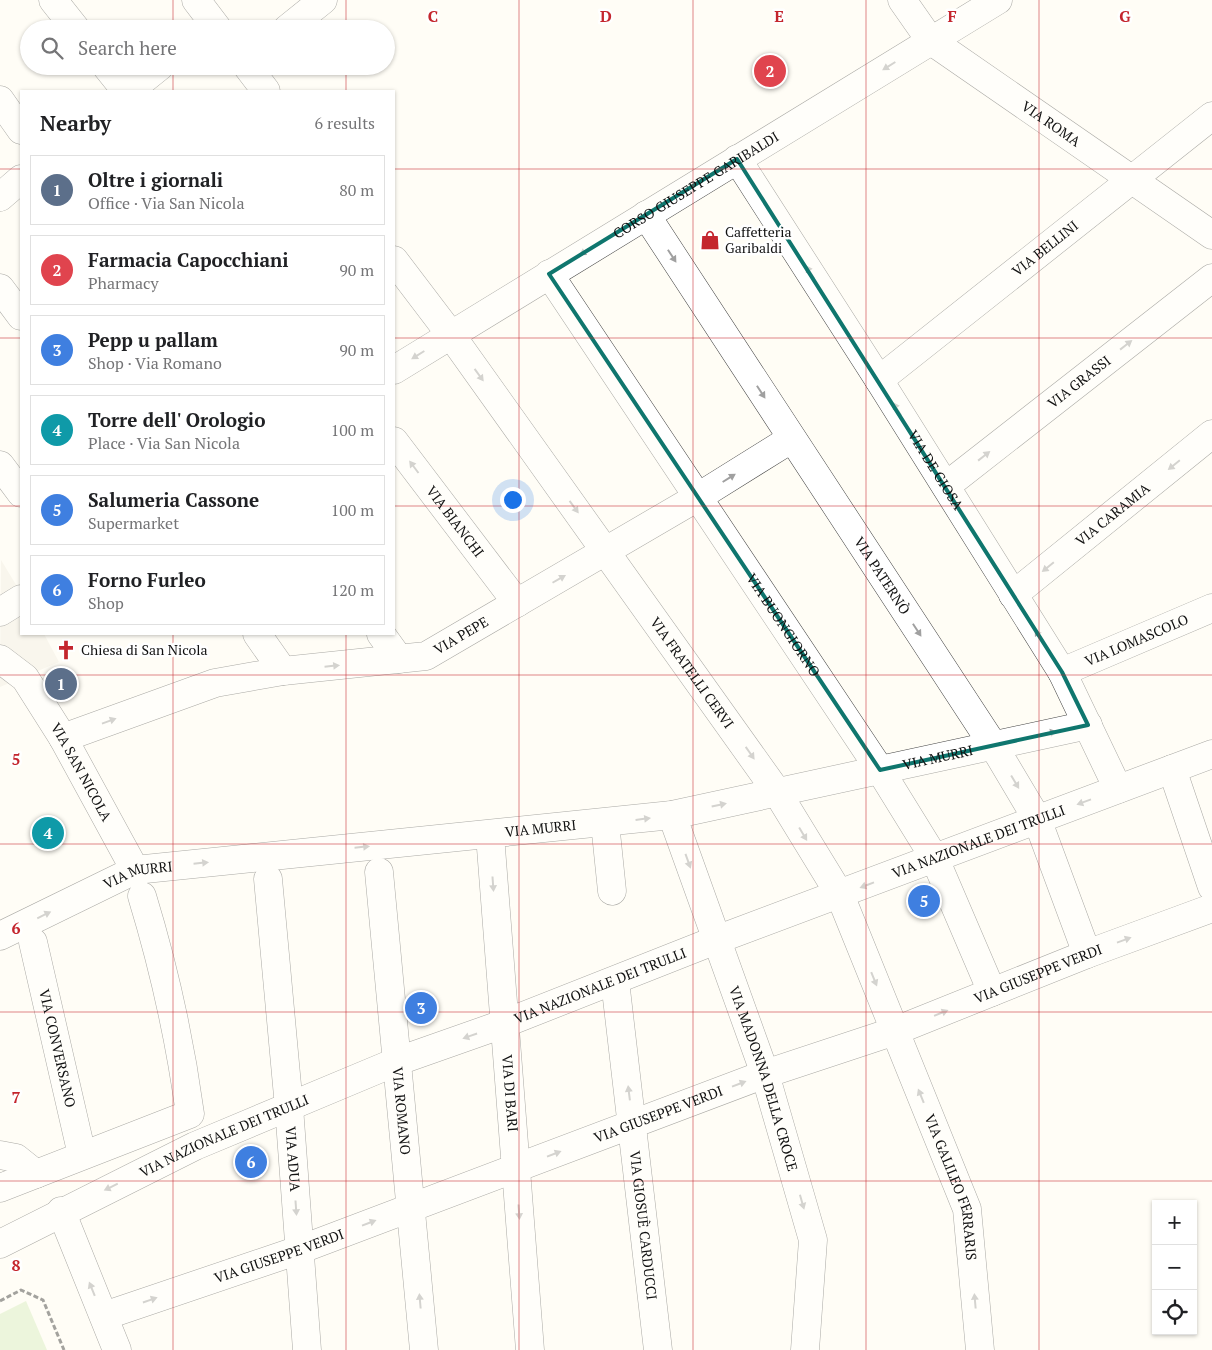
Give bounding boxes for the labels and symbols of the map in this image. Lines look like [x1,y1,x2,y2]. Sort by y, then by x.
text: C [428,5,438,27]
text: D [600,5,612,27]
text: E [774,5,784,27]
text: F [947,5,957,27]
text: G [1119,5,1131,27]
pin: 2 [754,52,786,90]
one-way arrow [882,61,895,70]
street label: VIA ROMA [1018,96,1085,151]
street label: CORSO GIUSEPPE GARIBALDI [609,127,782,243]
street label: VIA BELLINI [1008,216,1082,280]
place label: Caffetteria Garibaldi [725,222,792,257]
shop icon: Caffetteria Garibaldi [699,229,721,251]
one-way arrow [580,247,593,256]
one-way arrow [667,249,677,263]
one-way arrow [805,266,814,279]
one-way arrow [1119,340,1132,351]
one-way arrow [412,351,425,360]
street label: VIA GRASSI [1043,351,1114,412]
one-way arrow [474,368,485,381]
one-way arrow [756,385,766,399]
one-way arrow [893,403,902,416]
street label: VIA DE GIOSA [904,426,968,514]
one-way arrow [977,451,990,462]
one-way arrow [1168,459,1181,470]
one-way arrow [408,461,419,474]
one-way arrow [722,473,735,482]
street label: VIA CARAMIA [1071,478,1154,550]
street label: VIA BIANCHI [422,482,489,561]
your location [500,487,526,513]
one-way arrow [569,500,579,514]
street label: VIA PATERNÒ [850,533,915,618]
one-way arrow [1042,562,1055,573]
street label: VIA BUONGIORNO [742,569,825,680]
one-way arrow [552,574,566,583]
street label: VIA LOMASCOLO [1082,609,1191,670]
street label: VIA PEPE [430,612,492,659]
street label: VIA FRATELLI CERVI [646,613,738,732]
one-way arrow [912,624,922,637]
one-way arrow [1034,630,1044,643]
church icon: Chiesa di San Nicola [55,639,77,661]
place label: Chiesa di San Nicola [81,640,207,659]
one-way arrow [324,662,340,670]
pin: 1 [45,665,77,703]
one-way arrow [101,717,116,724]
street label: VIA SAN NICOLA [47,719,117,825]
one-way arrow [1042,729,1057,737]
street label: VIA MURRI [901,740,975,774]
one-way arrow [745,746,755,760]
text: 5 [11,748,21,770]
one-way arrow [1010,775,1019,788]
one-way arrow [1077,799,1092,806]
street label: VIA NAZIONALE DEI TRULLI [889,800,1068,882]
one-way arrow [712,801,727,809]
pin: 4 [32,814,64,852]
street label: VIA MURRI [504,815,577,841]
one-way arrow [635,815,651,823]
one-way arrow [798,828,807,841]
one-way arrow [355,843,371,851]
one-way arrow [685,854,692,869]
street label: VIA MURRI [100,856,173,893]
one-way arrow [193,859,209,867]
one-way arrow [490,876,498,892]
one-way arrow [860,882,875,889]
pin: 5 [908,882,940,920]
one-way arrow [37,910,51,918]
text: 6 [11,917,21,939]
one-way arrow [1117,936,1132,943]
street label: VIA GIUSEPPE VERDI [971,939,1105,1007]
street label: VIA NAZIONALE DEI TRULLI [511,943,689,1028]
one-way arrow [871,972,879,986]
street label: VIA MADONNA DELLA CROCE [725,983,803,1173]
street label: VIA CONVERSANO [35,987,81,1109]
pin: 3 [405,989,437,1027]
one-way arrow [933,1008,948,1016]
one-way arrow [462,1032,477,1040]
street label: VIA DI BARI [498,1054,523,1133]
street label: VIA ROMANO [388,1066,416,1156]
one-way arrow [732,1080,747,1088]
street label: VIA GIUSEPPE VERDI [591,1081,725,1147]
one-way arrow [625,1085,633,1101]
text: 7 [11,1086,21,1108]
street label: VIA NAZIONALE DEI TRULLI [136,1089,312,1181]
one-way arrow [917,1089,925,1103]
street label: VIA GALILEO FERRARIS [921,1111,982,1261]
street label: VIA ADUA [281,1126,305,1193]
pin: 6 [235,1143,267,1181]
one-way arrow [547,1150,562,1158]
street label: VIA GIOSUÈ CARDUCCI [626,1150,662,1301]
one-way arrow [104,1183,118,1191]
one-way arrow [799,1195,807,1210]
one-way arrow [293,1201,301,1217]
one-way arrow [516,1205,524,1221]
one-way arrow [362,1219,377,1227]
street label: VIA GIUSEPPE VERDI [211,1224,346,1287]
text: 8 [11,1254,21,1276]
one-way arrow [88,1282,96,1296]
one-way arrow [416,1293,424,1309]
one-way arrow [971,1293,979,1309]
one-way arrow [143,1296,158,1304]

